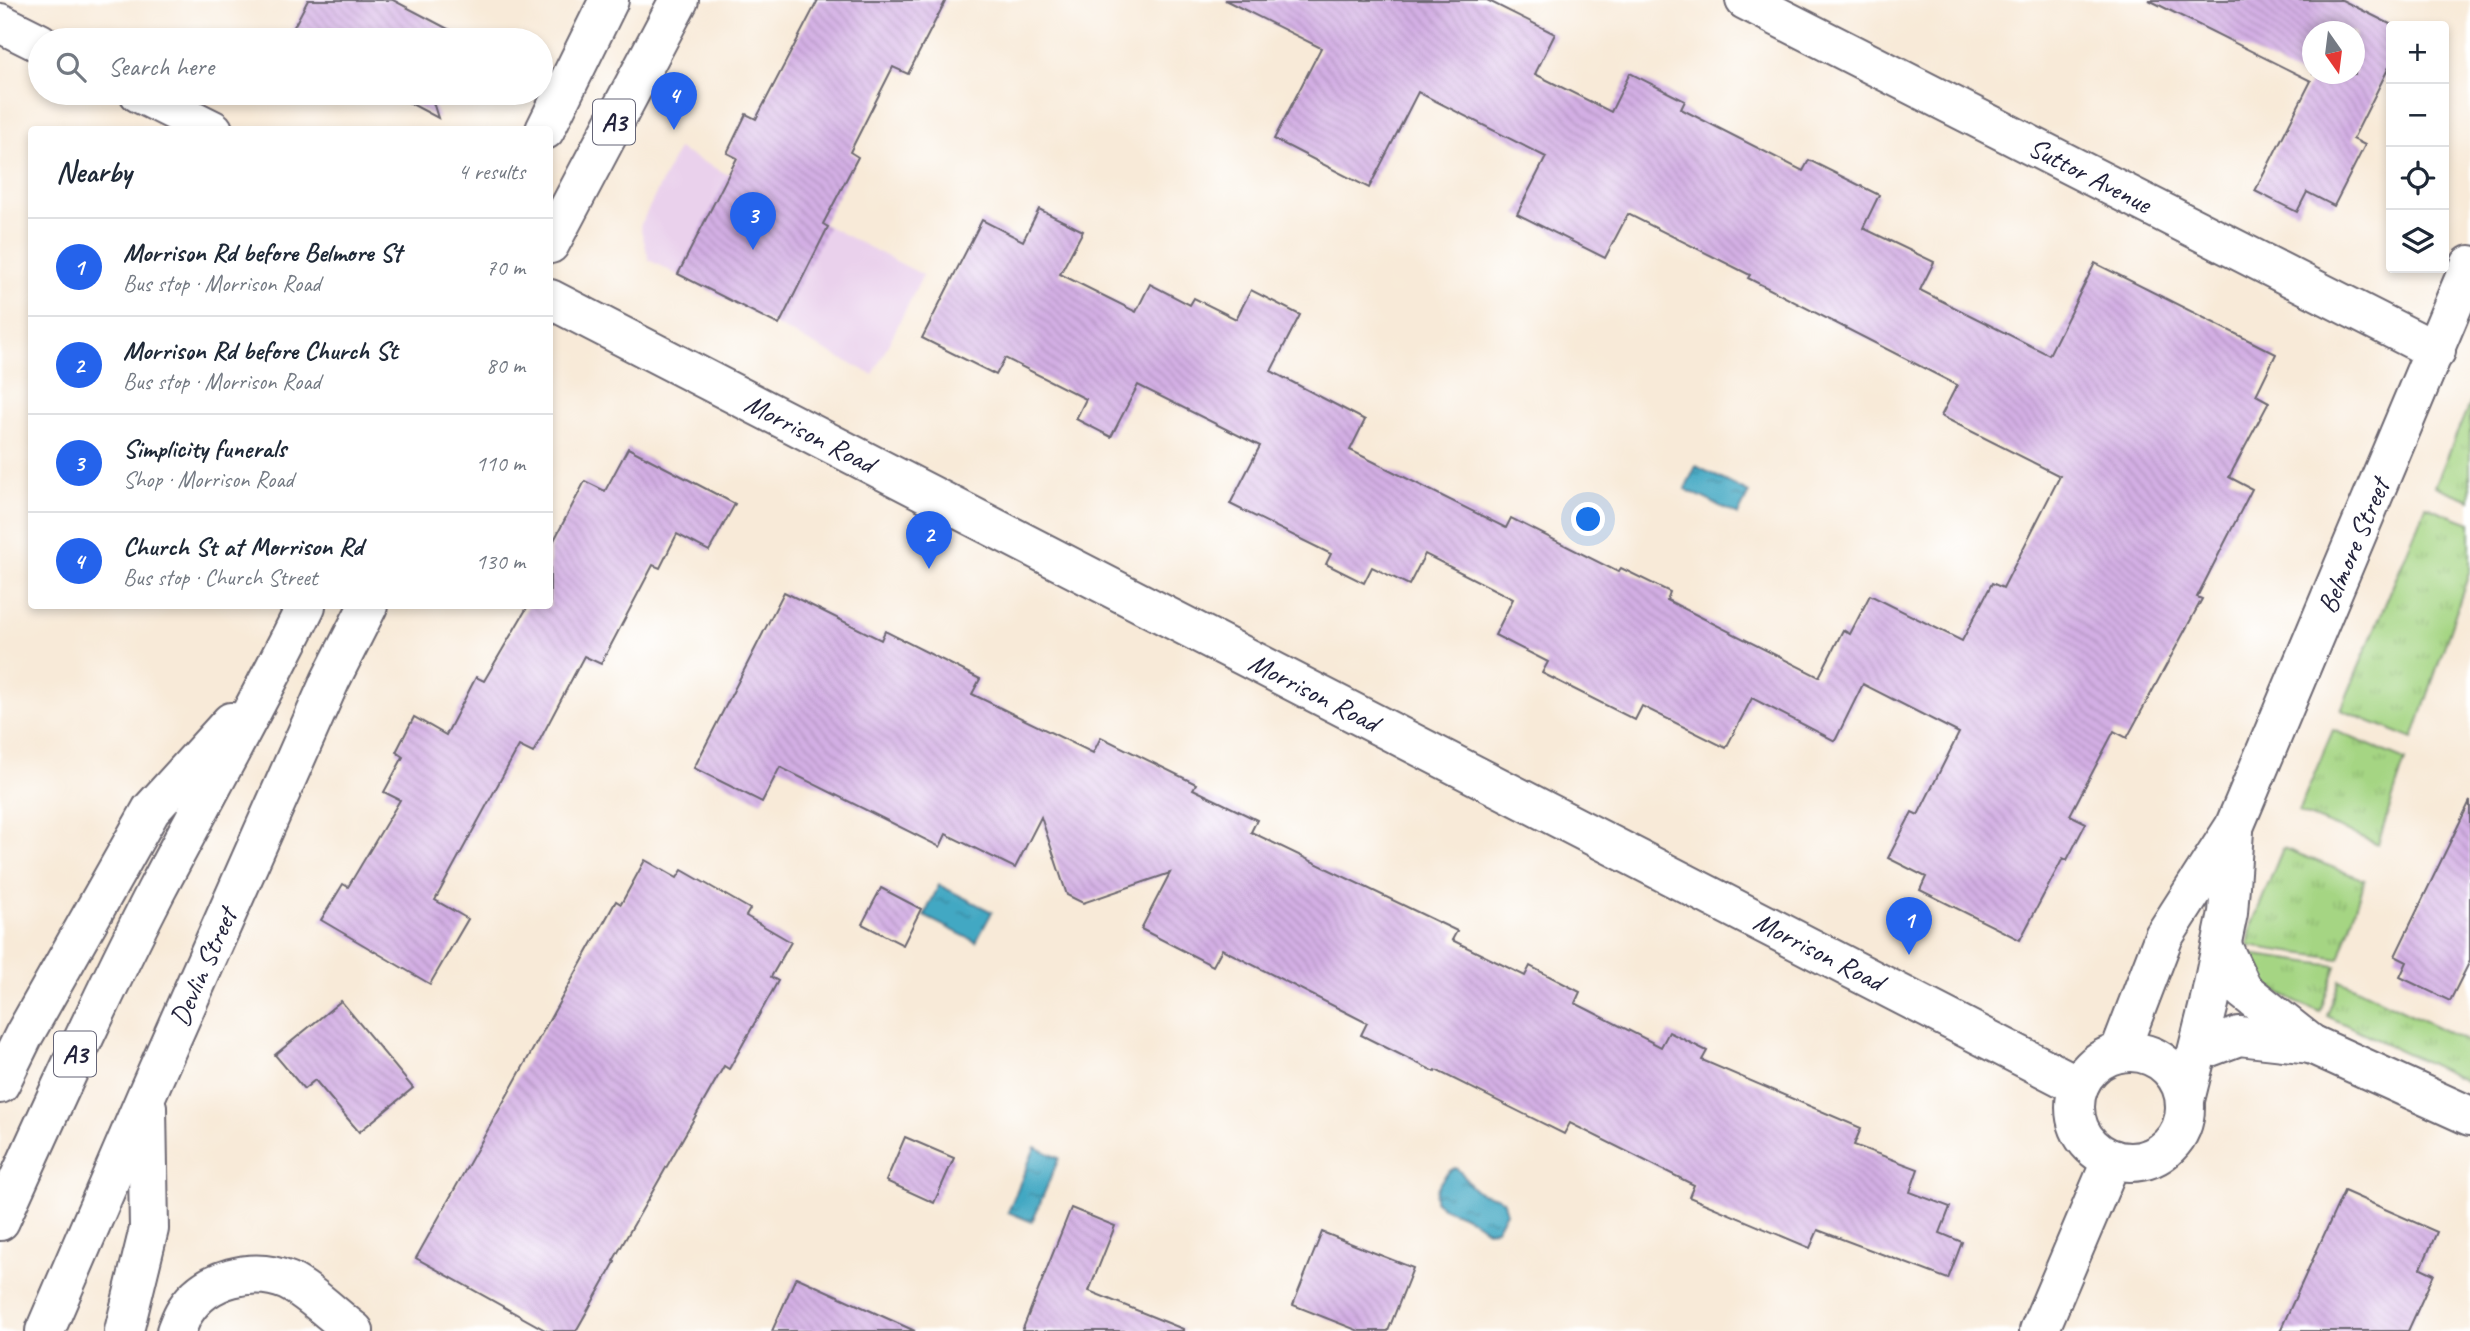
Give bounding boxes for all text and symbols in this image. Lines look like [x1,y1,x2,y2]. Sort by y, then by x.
north arrow [2302,21,2365,84]
map controls [2386,21,2449,273]
button: + [2386,21,2449,84]
search box [28,28,553,105]
icon: search [52,48,90,86]
text: Search here [108,50,214,83]
pin: 4 [651,72,697,130]
button: − [2386,84,2449,147]
road number: A3 [593,99,635,144]
street label: Suttor Avenue [2023,129,2159,222]
button: locate [2386,147,2449,210]
text: Nearby [56,153,132,191]
text: 4 results [458,157,525,186]
pin: 3 [730,192,776,250]
button: layers [2386,210,2449,273]
text: Morrison Rd before Belmore St [123,236,401,269]
text: 1 [74,253,84,282]
text: 70 m [486,253,525,282]
text: Bus stop · Morrison Road [123,269,321,298]
text: Morrison Rd before Church St [123,334,397,367]
text: 2 [74,351,84,380]
text: 80 m [486,351,525,380]
text: Bus stop · Morrison Road [123,367,321,396]
street label: Morrison Road [739,385,884,482]
text: Simplicity funerals [123,432,286,465]
text: 3 [74,449,84,478]
text: 110 m [476,449,525,478]
text: Shop · Morrison Road [123,465,293,494]
street label: Belmore Street [2309,470,2398,618]
your location [1571,502,1605,536]
pin: 2 [906,511,952,569]
text: Church St at Morrison Rd [123,530,363,563]
text: 4 [74,547,84,576]
text: 130 m [476,547,525,576]
text: Bus stop · Church Street [123,563,317,592]
street label: Morrison Road [1243,644,1388,741]
pin: 1 [1886,897,1932,955]
street label: Devlin Street [162,899,246,1031]
street label: Morrison Road [1748,903,1893,1000]
road number: A3 [54,1032,96,1077]

